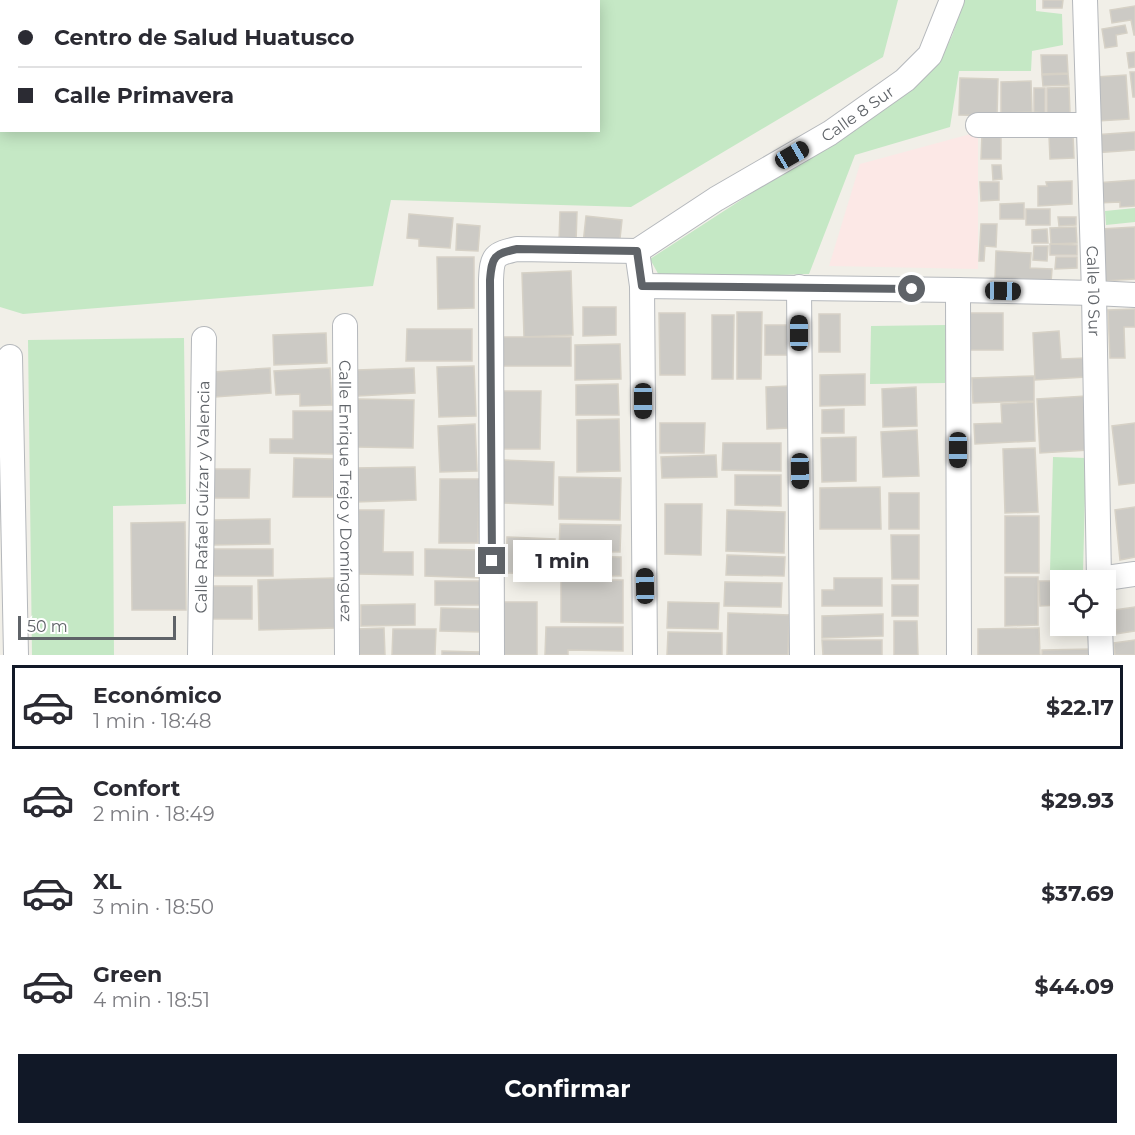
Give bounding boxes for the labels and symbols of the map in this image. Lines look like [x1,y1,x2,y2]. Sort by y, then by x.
street label: Calle 8 Sur [818,81,898,146]
car [772,138,812,172]
street label: Calle 10 Sur [1083,245,1104,336]
route start [898,275,925,302]
car [985,282,1021,300]
car [790,315,808,351]
street label: Calle Enrique Trejo y Domínguez [336,360,356,622]
street label: Calle Rafael Guízar y Valencia [191,380,213,614]
car [634,383,652,419]
car [949,432,967,468]
car [791,453,809,489]
callout: 1 min [513,540,612,582]
route end [478,547,505,574]
car [636,568,654,604]
scale bar [18,613,176,640]

